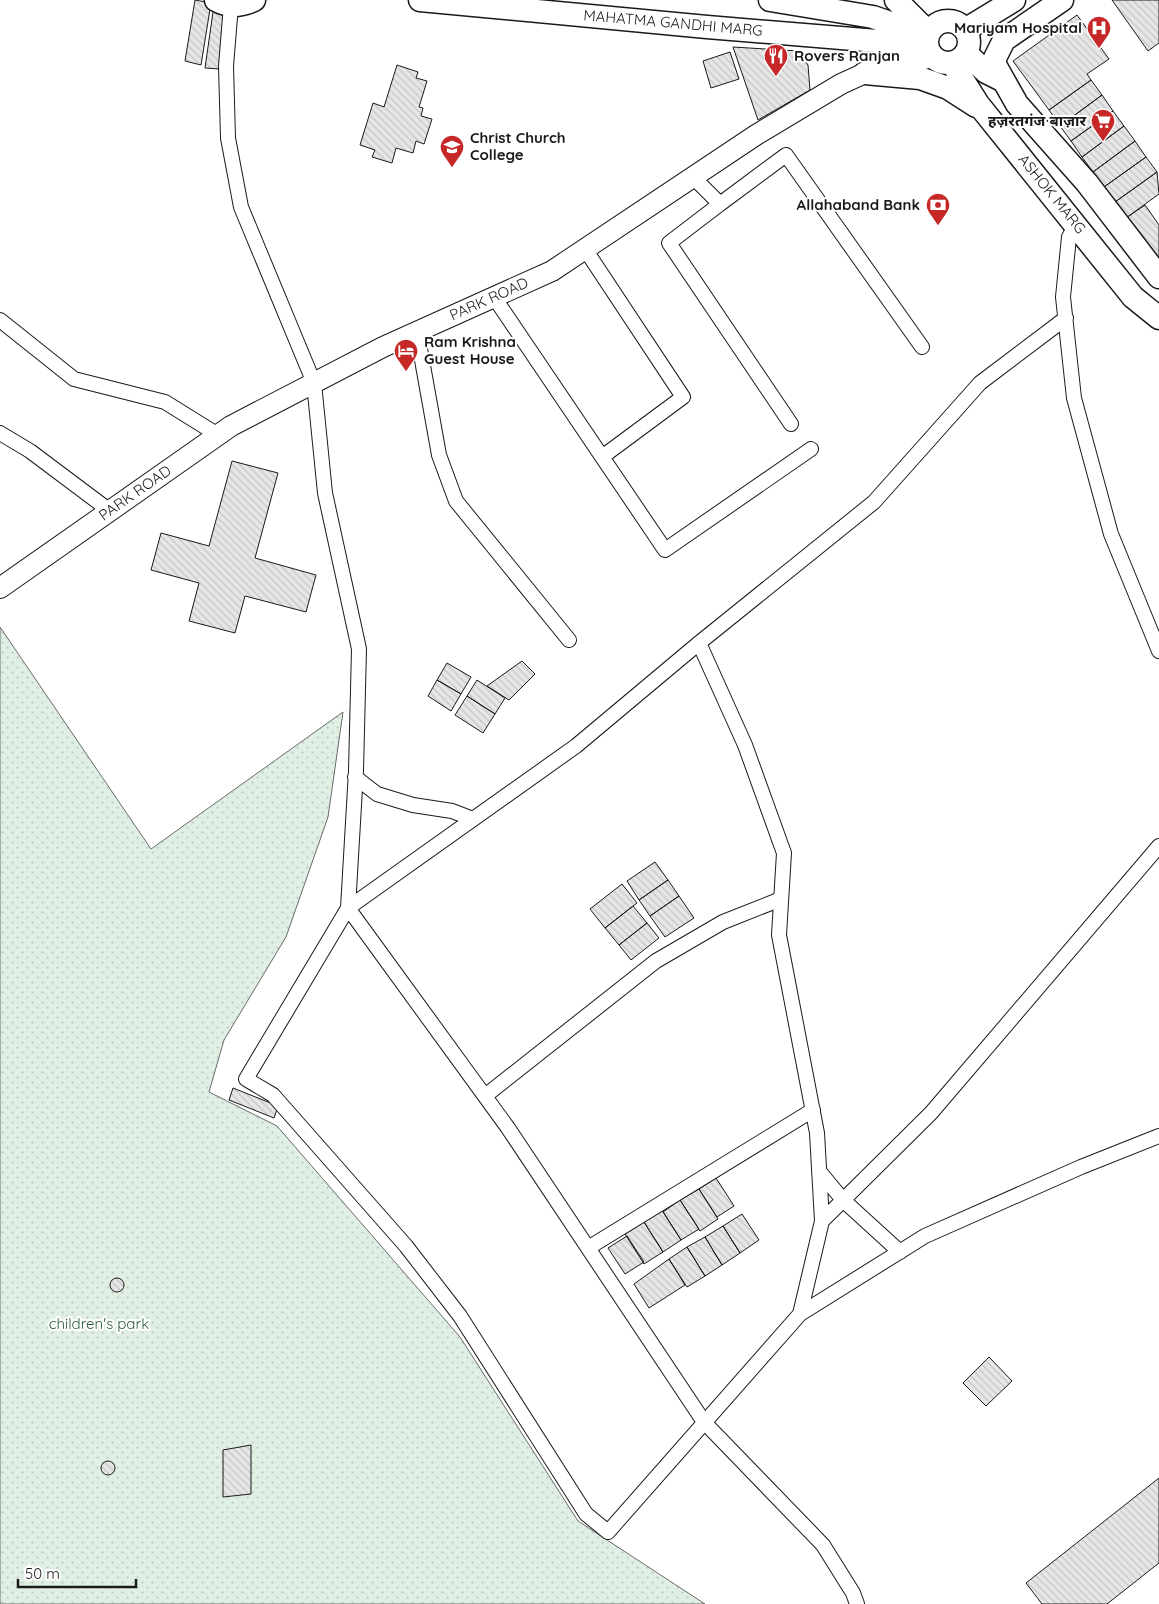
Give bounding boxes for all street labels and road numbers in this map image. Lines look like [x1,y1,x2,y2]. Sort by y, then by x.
street label: MAHATMA GANDHI MARG [583,5,764,40]
street label: ASHOK MARG [1014,150,1090,237]
street label: PARK ROAD [447,273,531,324]
street label: PARK ROAD [95,461,175,524]

